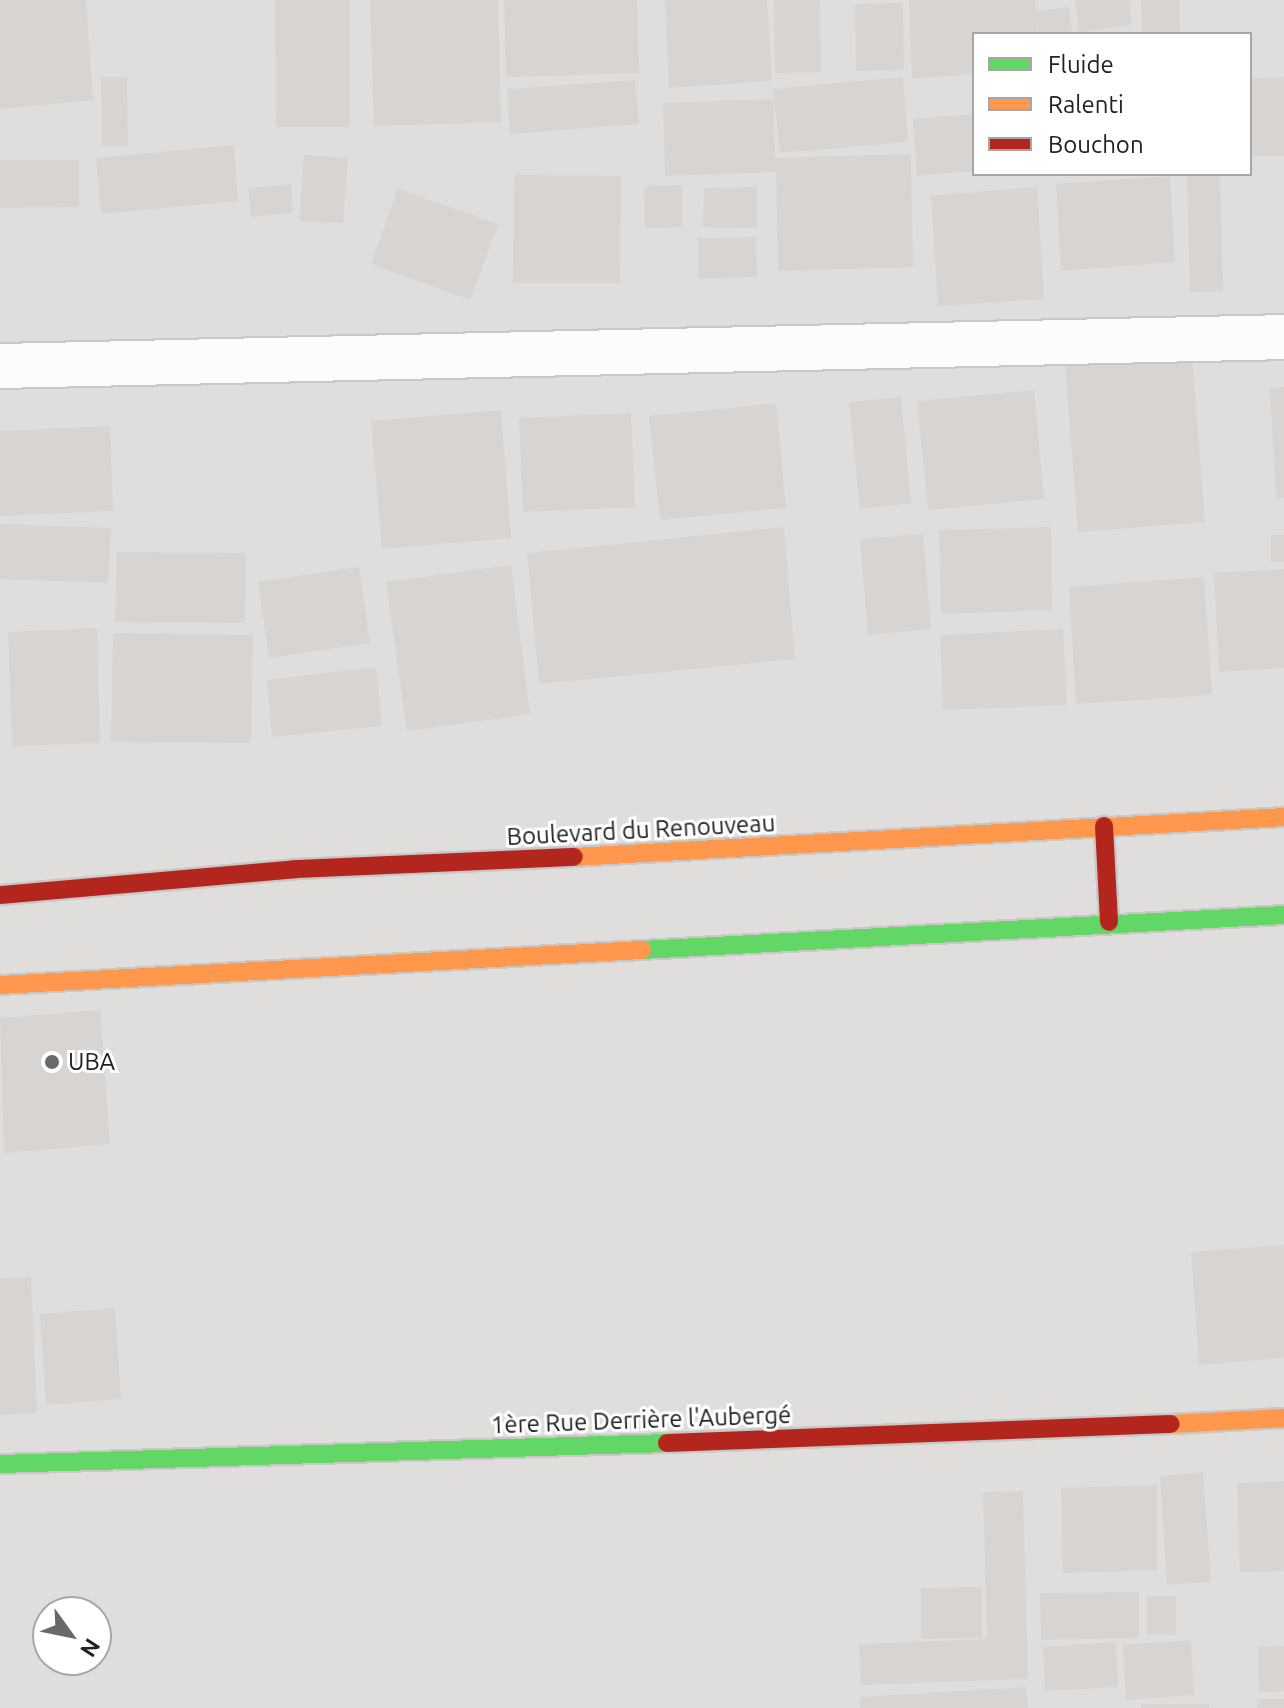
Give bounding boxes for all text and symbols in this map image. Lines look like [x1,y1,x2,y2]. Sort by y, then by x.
legend [972,32,1252,176]
text: Fluide [1048,51,1114,78]
text: Ralenti [1048,91,1124,118]
text: Bouchon [1048,131,1144,158]
street label: Boulevard du Renouveau [506,809,776,851]
place label: UBA [68,1048,115,1076]
marker: UBA [43,1053,61,1071]
street label: 1ère Rue Derrière l'Aubergé [490,1400,792,1440]
north arrow [32,1596,112,1676]
text: N [76,1635,106,1662]

